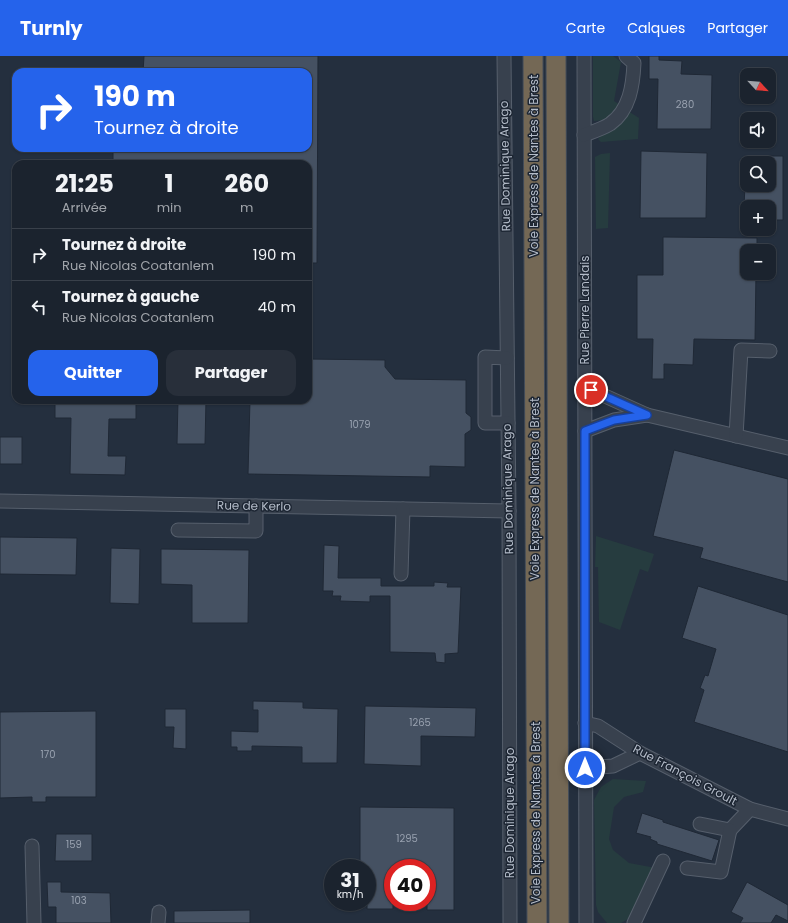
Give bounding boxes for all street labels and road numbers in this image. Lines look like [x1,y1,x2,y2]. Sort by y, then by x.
street label: Voie Express de Nantes à Brest [525,75,542,257]
street label: Rue Dominique Arago [495,100,514,231]
street label: Rue Pierre Landais [576,256,593,364]
street label: Voie Express de Nantes à Brest [526,398,543,580]
street label: Rue Dominique Arago [498,423,517,554]
street label: Rue de Kerlo [217,496,292,515]
street label: Voie Express de Nantes à Brest [527,722,544,904]
street label: Rue François Groult [630,740,740,809]
street label: Rue Dominique Arago [501,747,518,878]

